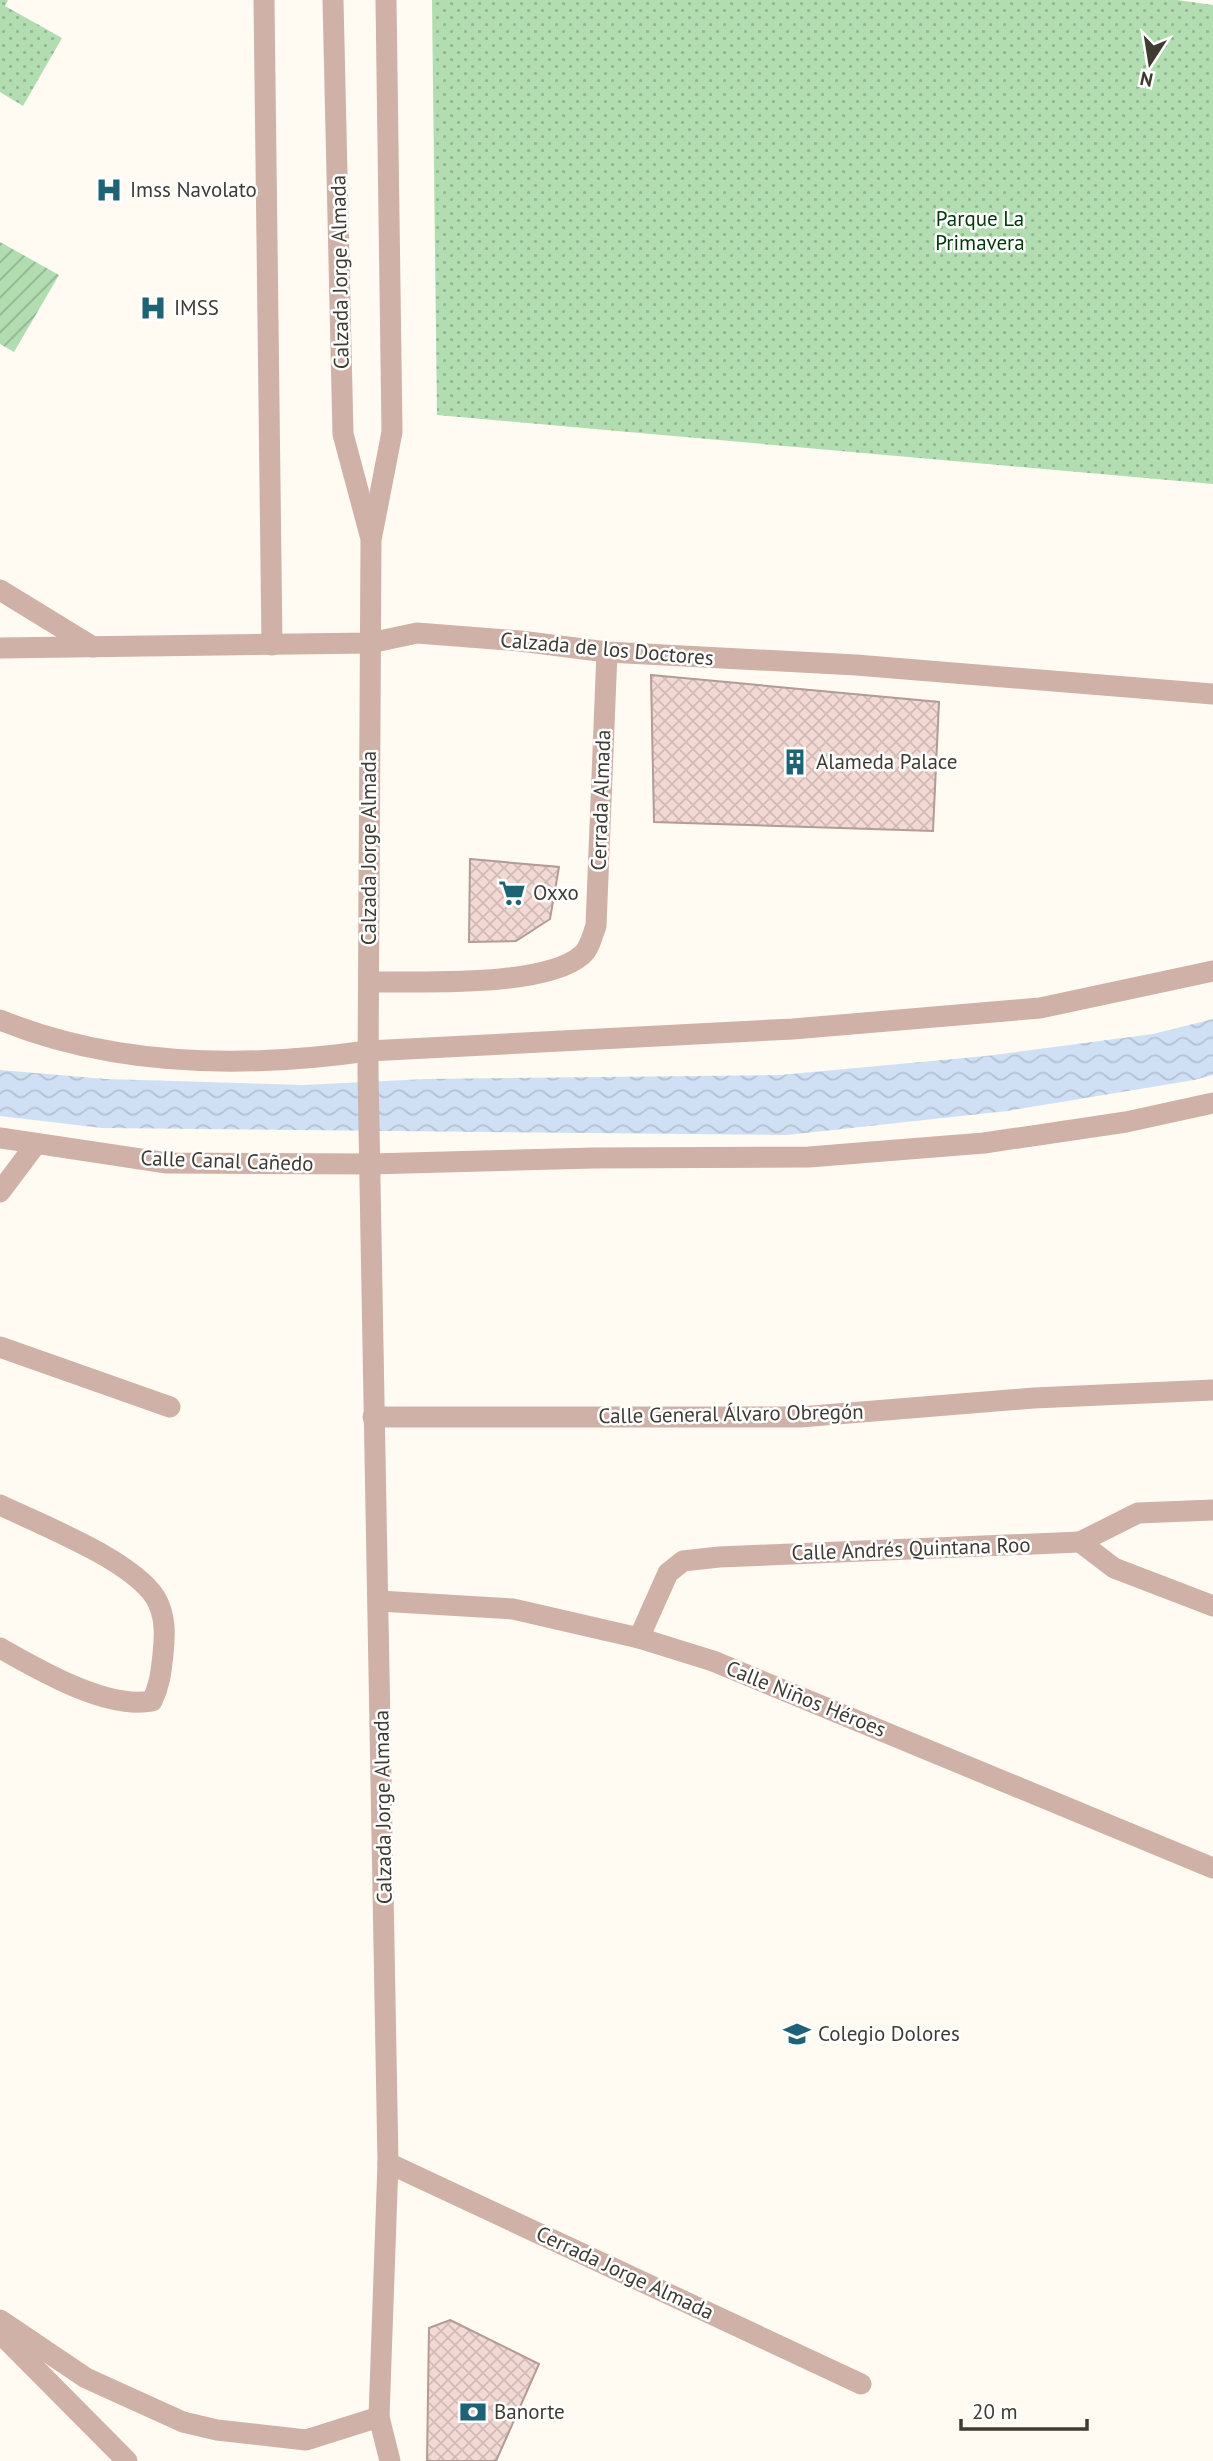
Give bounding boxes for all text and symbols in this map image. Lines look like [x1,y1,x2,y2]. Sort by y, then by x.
north arrow [1115,28,1185,98]
text: N [1138,67,1155,93]
hospital icon: Imss Navolato [94,175,124,205]
street label: Calzada Jorge Almada [324,175,355,369]
place label: Imss Navolato [130,176,257,203]
park label: Parque La Primavera [935,205,1025,256]
hospital icon: IMSS [138,293,168,323]
place label: IMSS [174,294,219,321]
street label: Calzada de los Doctores [499,626,715,671]
street label: Cerrada Almada [585,729,616,871]
building icon: Alameda Palace [780,747,810,777]
place label: Alameda Palace [816,748,958,775]
street label: Calzada Jorge Almada [355,751,382,945]
supermarket icon: Oxxo [497,878,527,908]
place label: Oxxo [533,879,579,906]
street label: Calle Canal Cañedo [140,1144,314,1177]
street label: Calle General Álvaro Obregón [598,1398,864,1429]
street label: Calle Andrés Quintana Roo [791,1531,1031,1566]
street label: Calle Niños Héroes [722,1654,890,1743]
street label: Calzada Jorge Almada [367,1710,398,1904]
school or university icon: Colegio Dolores [782,2019,812,2049]
place label: Colegio Dolores [818,2020,960,2047]
street label: Cerrada Jorge Almada [532,2220,718,2326]
scale bar [961,2388,1087,2432]
bank icon: Banorte [458,2397,488,2427]
place label: Banorte [494,2398,565,2425]
text: 20 m [972,2398,1018,2425]

